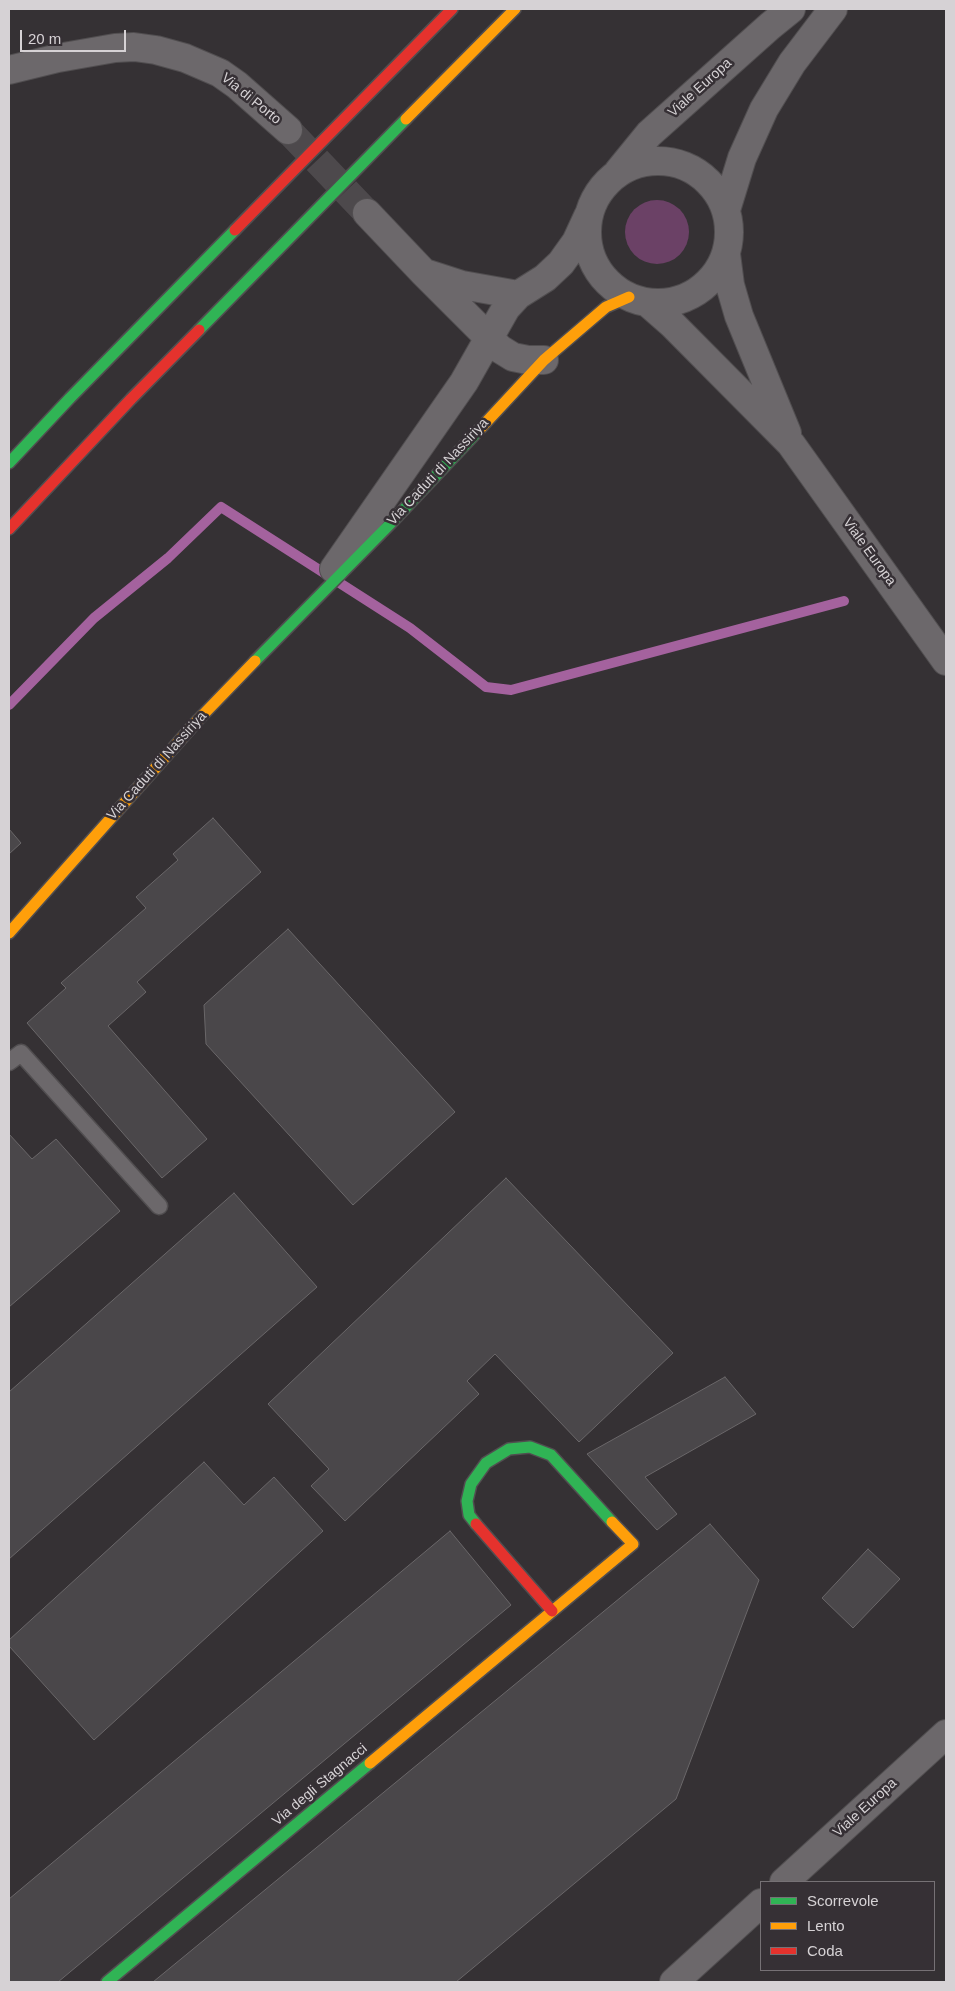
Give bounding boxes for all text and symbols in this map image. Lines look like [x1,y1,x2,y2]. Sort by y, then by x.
scale bar [22,20,129,52]
text: 20 m [28,30,61,47]
street label: Viale Europa [665,55,735,121]
street label: Via di Porto [218,70,284,128]
street label: Via Caduti di Nassiriya [384,415,492,529]
street label: Viale Europa [839,515,899,589]
street label: Via Caduti di Nassiriya [104,708,210,824]
street label: Via degli Stagnacci [269,1740,371,1830]
street label: Viale Europa [830,1775,900,1841]
legend [760,1881,935,1971]
text: Scorrevole [807,1892,879,1909]
text: Lento [807,1917,845,1934]
text: Coda [807,1942,843,1959]

